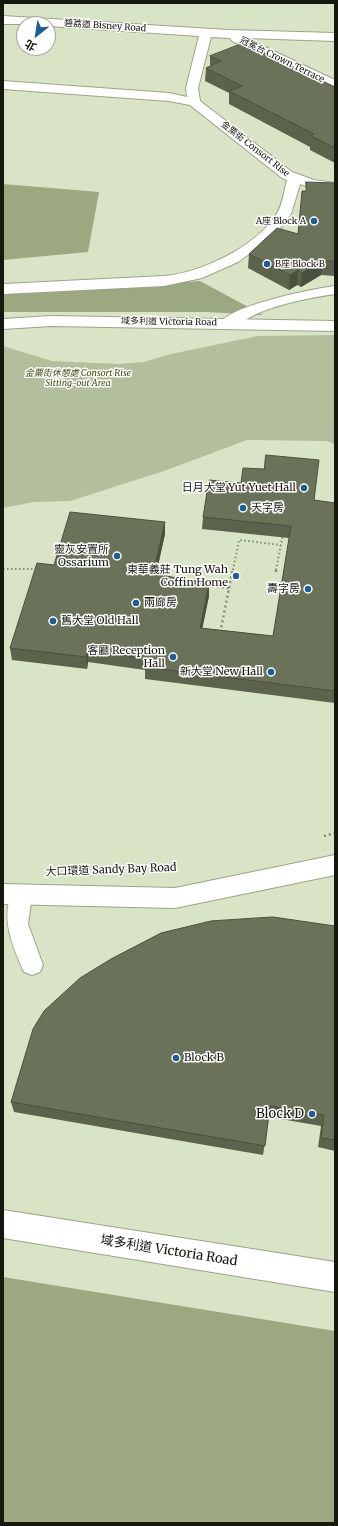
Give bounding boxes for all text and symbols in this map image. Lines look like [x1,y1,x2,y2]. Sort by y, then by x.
north arrow [16,16,56,56]
street label: 碧荔道 Bisney Road [64,18,146,34]
street label: 冠冕台 Crown Terrace [238,35,326,85]
text: 北 [22,37,39,54]
street label: 金粟街 Consort Rise [219,119,291,179]
place label: A座 Block A [256,216,306,226]
marker: A座 Block A [309,216,319,226]
marker: B座 Block B [262,259,272,269]
place label: B座 Block B [275,259,325,269]
street label: 域多利道 Victoria Road [121,316,217,328]
park label: 金粟街休憩處 Consort Rise Sitting-out Area [25,368,131,389]
place label: 日月大堂 Yut Yuet Hall [182,481,296,495]
marker: 日月大堂 Yut Yuet Hall [299,483,309,493]
place label: 天字房 [251,501,284,515]
marker: 天字房 [238,503,248,513]
place label: 靈灰安置所 Ossarium [54,543,109,569]
marker: 靈灰安置所 Ossarium [112,551,122,561]
place label: 東華義莊 Tung Wah Coffin Home [127,563,228,589]
marker: 東華義莊 Tung Wah Coffin Home [231,571,241,581]
place label: 壽字房 [267,582,300,596]
marker: 壽字房 [303,584,313,594]
place label: 兩廊房 [144,596,177,610]
marker: 兩廊房 [131,598,141,608]
place label: 舊大堂 Old Hall [61,614,139,628]
marker: 舊大堂 Old Hall [48,616,58,626]
place label: 客廳 Reception Hall [87,644,165,670]
marker: 客廳 Reception Hall [168,652,178,662]
place label: 新大堂 New Hall [180,665,263,679]
marker: 新大堂 New Hall [266,667,276,677]
street label: 大口環道 Sandy Bay Road [45,861,177,879]
place label: Block B [184,1051,224,1065]
marker: Block B [171,1053,181,1063]
place label: Block D [256,1106,304,1122]
marker: Block D [307,1109,317,1119]
street label: 域多利道 Victoria Road [99,1232,239,1270]

